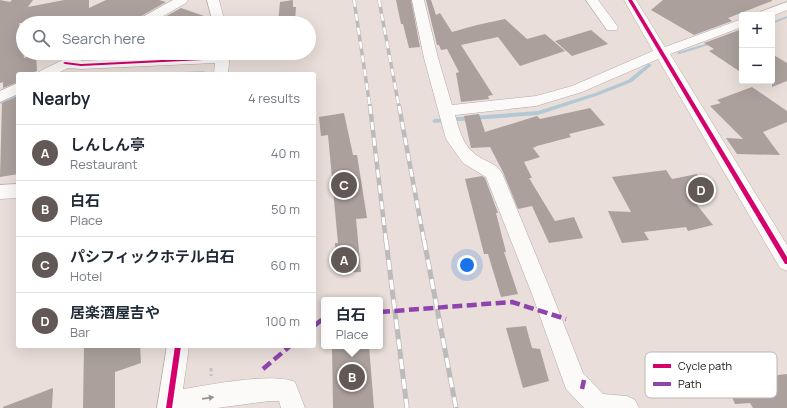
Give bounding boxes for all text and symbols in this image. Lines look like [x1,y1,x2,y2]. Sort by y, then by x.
map controls [739,12,775,84]
button: + [739,12,775,48]
search box [16,16,316,60]
icon: search [30,27,52,49]
text: Search here [62,28,145,49]
button: − [739,48,775,84]
text: Nearby [32,87,90,110]
text: 4 results [248,89,300,107]
text: しんしん亭 [70,134,145,155]
text: A [41,144,49,162]
text: 40 m [271,144,300,162]
text: Restaurant [70,155,137,173]
pin: C [331,170,357,200]
pin: D [688,175,714,205]
text: 白石 [70,190,100,211]
text: B [41,200,49,218]
text: 50 m [271,200,300,218]
text: Place [70,211,103,229]
pin: A [331,245,357,275]
text: パシフィックホテル白石 [70,246,235,267]
your location [457,255,477,275]
text: C [40,256,50,274]
text: 60 m [270,256,300,274]
text: Hotel [70,267,102,285]
popup [321,297,383,349]
text: 居楽酒屋吉や [70,302,160,323]
text: 白石 [336,304,366,325]
text: D [40,312,50,330]
text: 100 m [265,312,300,330]
text: Bar [70,323,90,341]
text: Place [336,325,368,343]
legend [645,352,777,398]
text: Cycle path [678,358,732,373]
pin: B [339,362,365,392]
text: Path [678,376,701,391]
one-way arrow [202,395,214,401]

